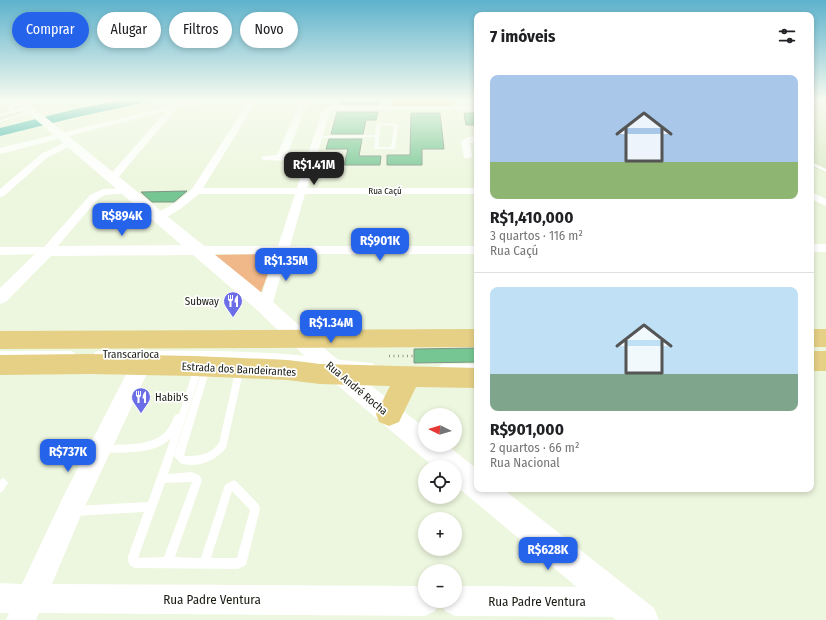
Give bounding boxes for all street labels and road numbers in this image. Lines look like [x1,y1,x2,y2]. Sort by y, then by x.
street label: Rua Caçú [368,186,402,196]
street label: Transcarioca [103,348,159,361]
street label: Rua André Rocha [323,359,390,418]
street label: Estrada dos Bandeirantes [181,360,297,379]
street label: Rua Padre Ventura [163,592,261,607]
street label: Rua Padre Ventura [488,594,586,609]

